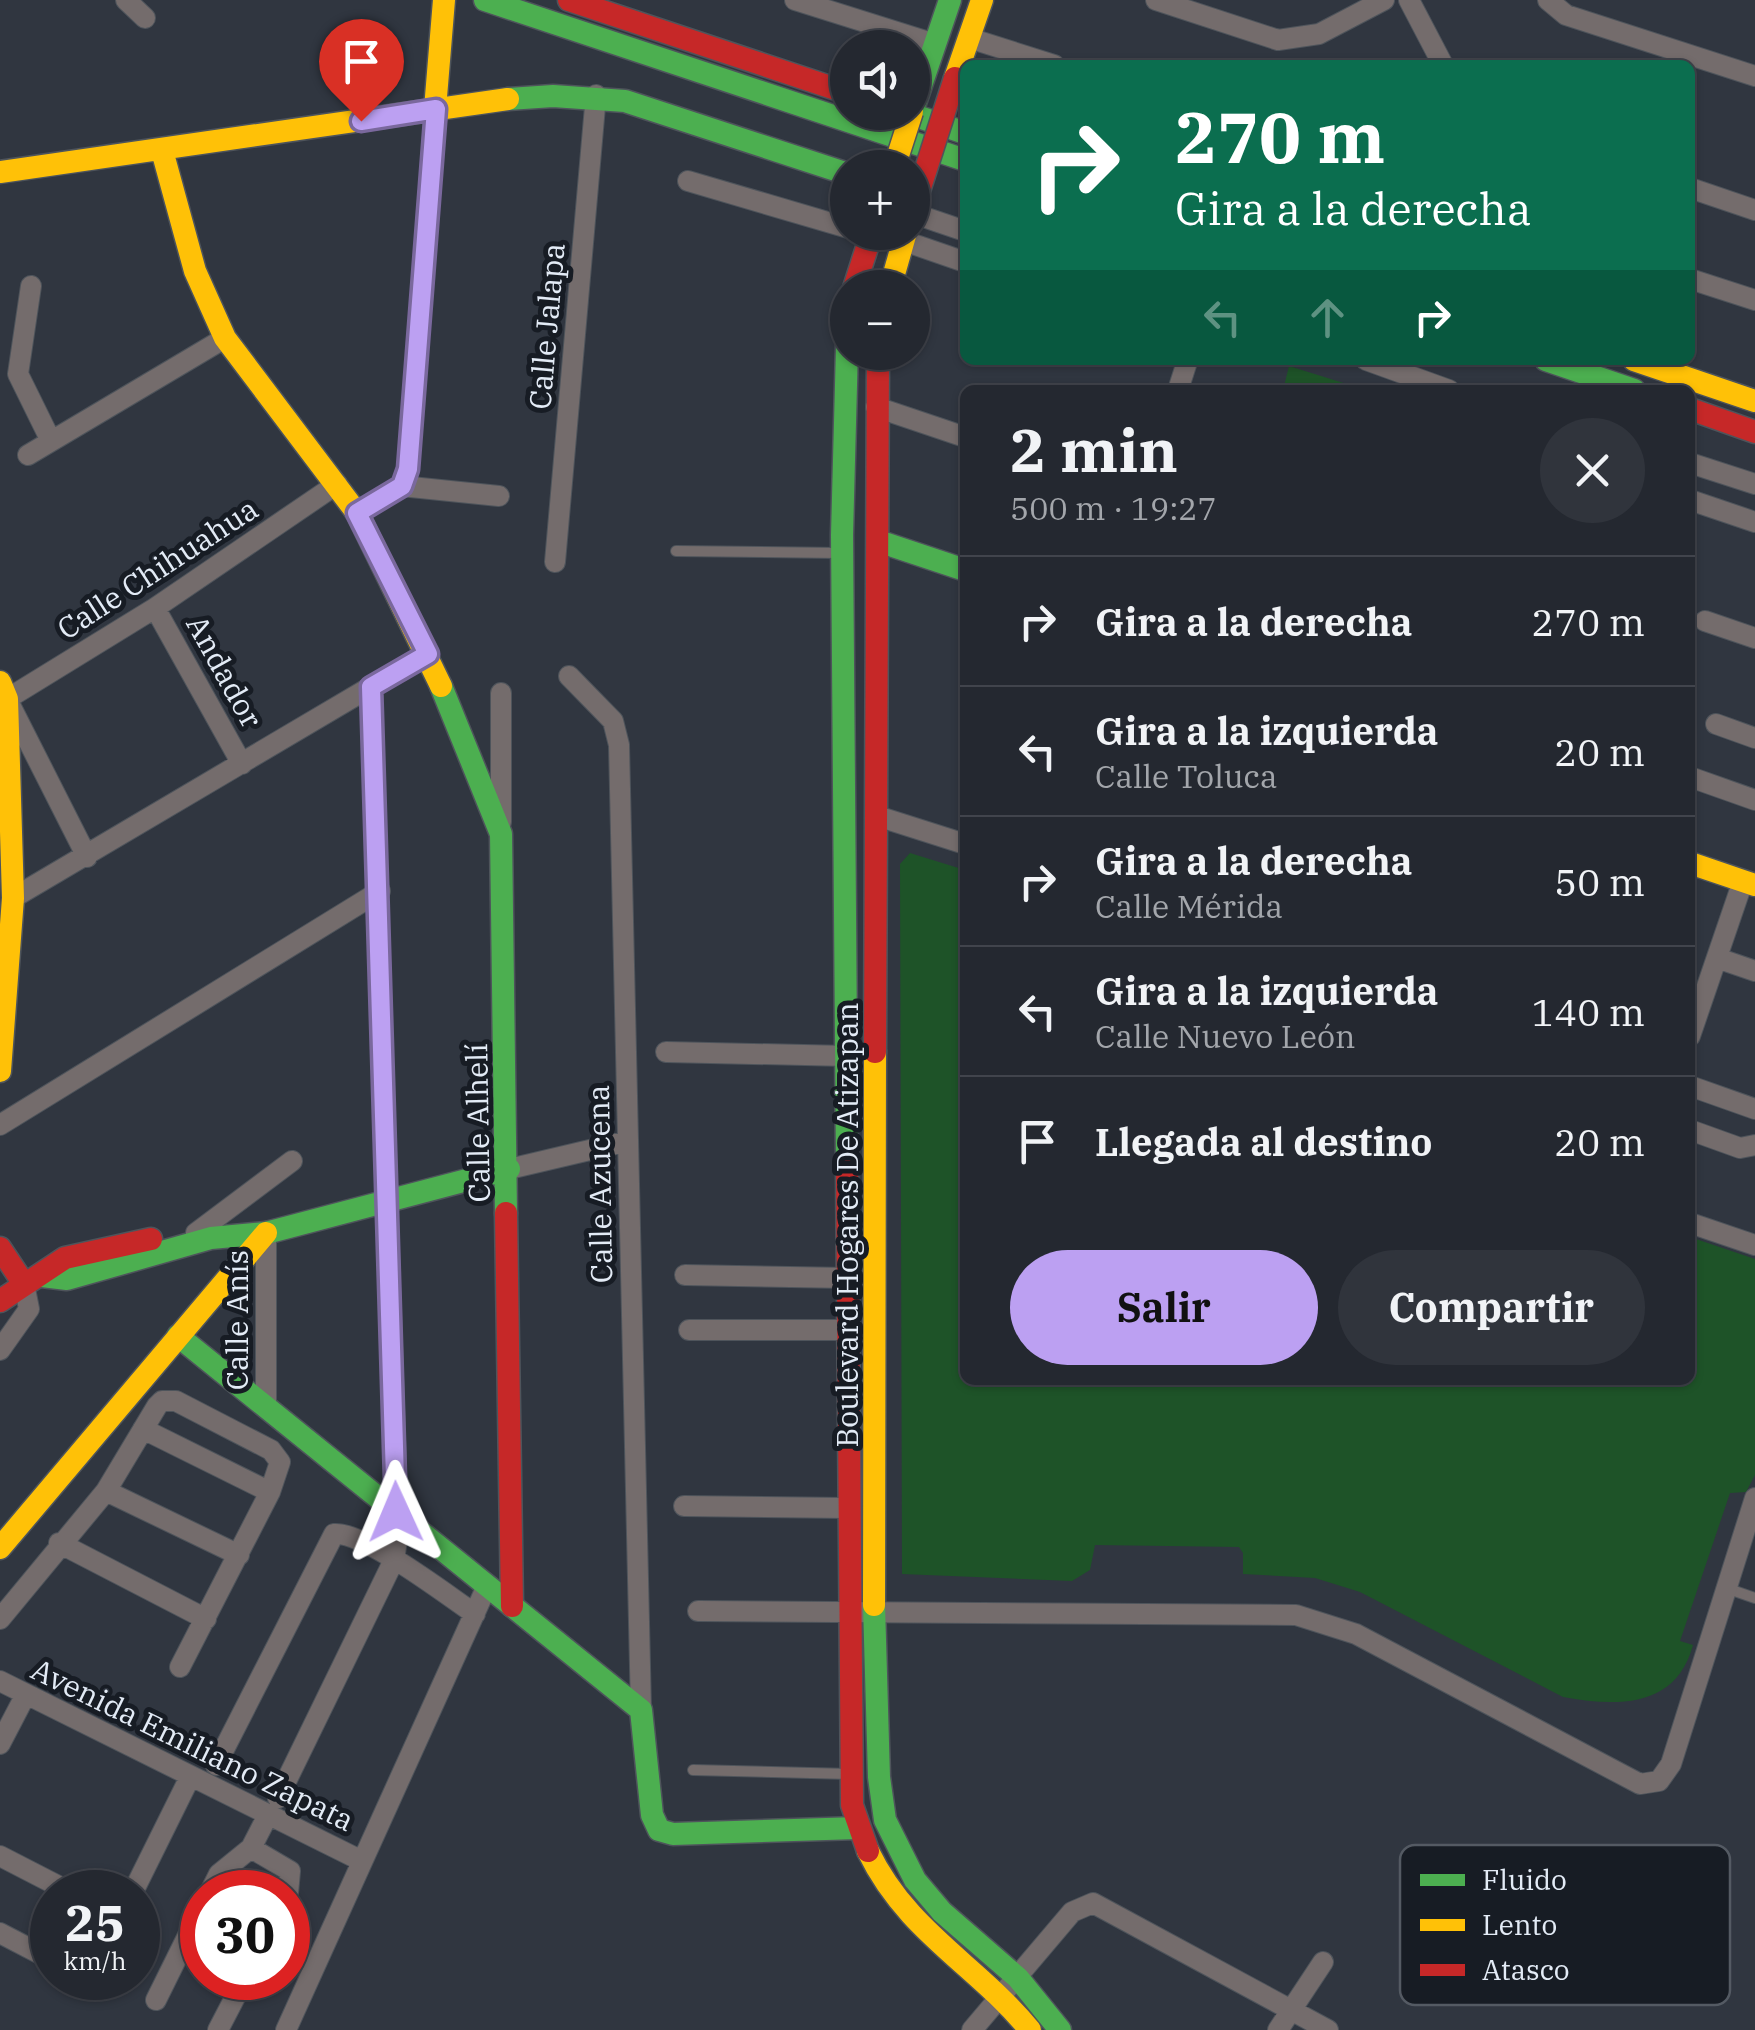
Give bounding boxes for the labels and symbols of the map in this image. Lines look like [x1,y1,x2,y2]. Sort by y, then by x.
pin [319,19,404,122]
street label: Calle Jalapa [519,241,573,411]
street label: Calle Chihuahua [49,489,265,647]
street label: Andador [178,608,272,734]
street label: Boulevard Hogares De Atizapan [827,1002,866,1448]
street label: Calle Alhelí [456,1043,498,1203]
street label: Calle Azucena [578,1085,620,1283]
street label: Calle Anís [217,1250,256,1390]
position arrow [344,1460,448,1564]
street label: Avenida Emiliano Zapata [25,1649,361,1839]
legend [1400,1845,1730,2005]
text: Fluido [1482,1861,1567,1898]
speed limit sign: 30 [180,1870,310,2000]
text: Lento [1482,1906,1557,1943]
text: Atasco [1482,1951,1570,1988]

